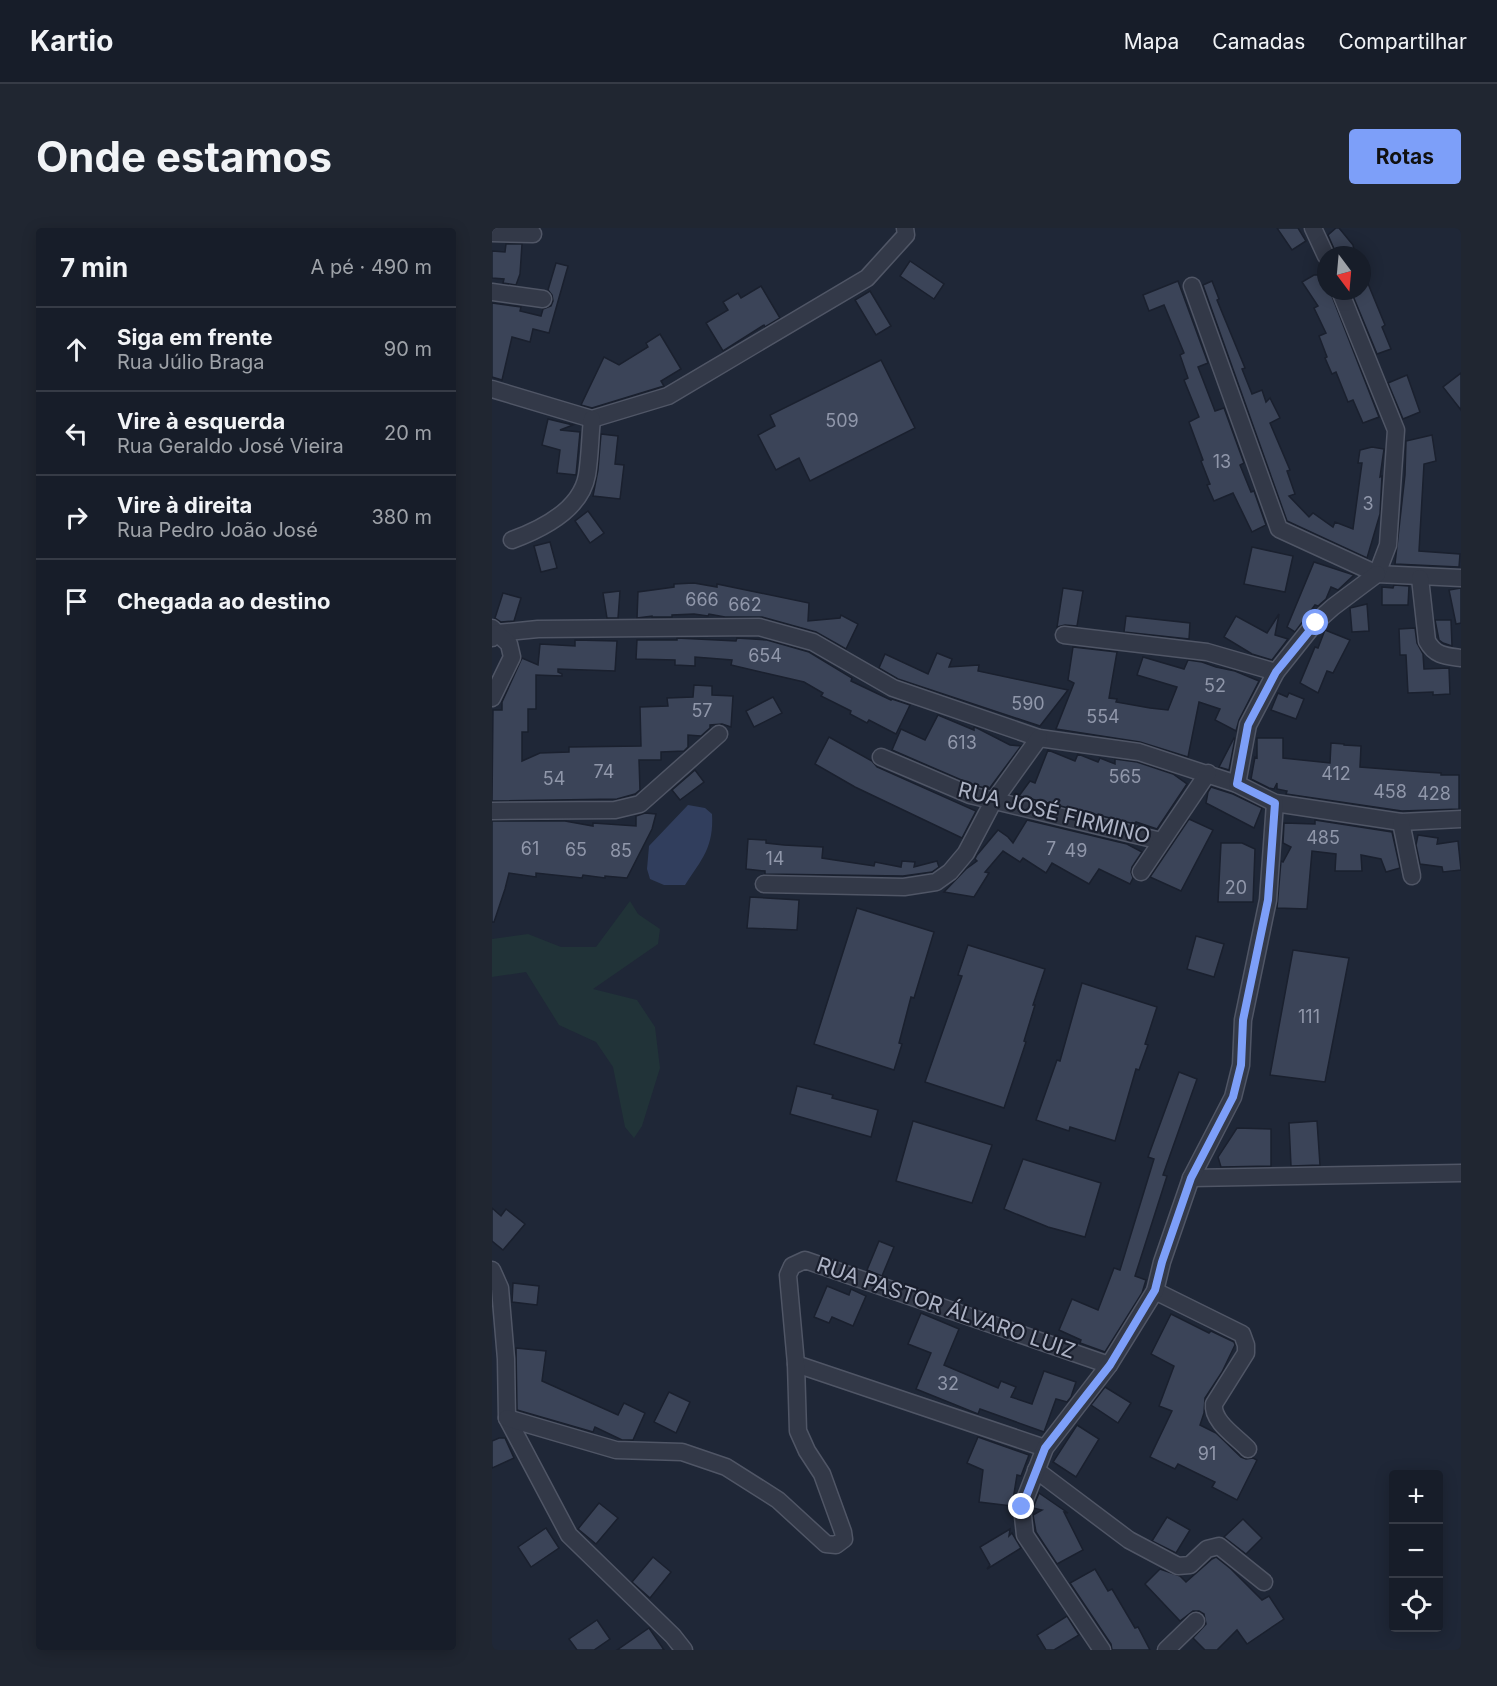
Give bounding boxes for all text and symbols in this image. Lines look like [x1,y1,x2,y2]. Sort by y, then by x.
text: Kartio [30,24,113,58]
text: Mapa [1124,29,1179,54]
text: Camadas [1212,29,1305,54]
text: Compartilhar [1338,29,1467,54]
button: Rotas [1349,129,1461,184]
text: Onde estamos [36,131,332,182]
north arrow [1317,246,1371,300]
text: 7 min [60,252,128,283]
text: A pé · 490 m [311,255,432,279]
text: Siga em frente [117,324,273,350]
icon: ahead [60,333,93,366]
text: 90 m [384,337,432,361]
text: Rua Júlio Braga [117,350,264,374]
text: Vire à esquerda [117,408,285,434]
house number: 509 [825,410,859,431]
icon: left [60,417,93,450]
text: 20 m [384,421,432,445]
text: Rua Geraldo José Vieira [117,434,344,458]
house number: 13 [1213,451,1231,472]
text: Vire à direita [117,492,252,518]
house number: 3 [1362,493,1374,514]
icon: right [60,501,93,534]
text: 380 m [372,505,432,529]
text: Rua Pedro João José [117,518,318,542]
icon: arrive [60,585,93,618]
text: Chegada ao destino [117,588,331,614]
house number: 666 [685,589,719,610]
house number: 662 [728,594,762,615]
route start [1302,609,1328,635]
house number: 654 [748,645,782,666]
house number: 52 [1204,675,1226,696]
house number: 590 [1011,693,1045,714]
house number: 57 [691,700,713,721]
house number: 554 [1086,706,1120,727]
house number: 613 [947,732,977,753]
house number: 74 [594,761,614,782]
house number: 412 [1321,763,1351,784]
house number: 565 [1108,766,1142,787]
house number: 54 [543,768,565,789]
street label: RUA JOSÉ FIRMINO [955,776,1153,848]
house number: 458 [1373,781,1407,802]
house number: 428 [1417,783,1451,804]
house number: 485 [1306,827,1340,848]
house number: 61 [521,838,539,859]
house number: 7 [1046,838,1056,859]
house number: 65 [565,839,587,860]
house number: 85 [610,840,632,861]
house number: 49 [1065,840,1087,861]
house number: 14 [766,848,784,869]
house number: 20 [1225,877,1247,898]
house number: 111 [1298,1006,1320,1027]
street label: RUA PASTOR ÁLVARO LUIZ [814,1251,1079,1364]
house number: 32 [937,1373,959,1394]
house number: 91 [1198,1443,1216,1464]
map controls [1389,1470,1443,1632]
button: + [1389,1470,1443,1524]
route end [1008,1493,1034,1519]
button: − [1389,1524,1443,1578]
button: locate [1389,1578,1443,1632]

